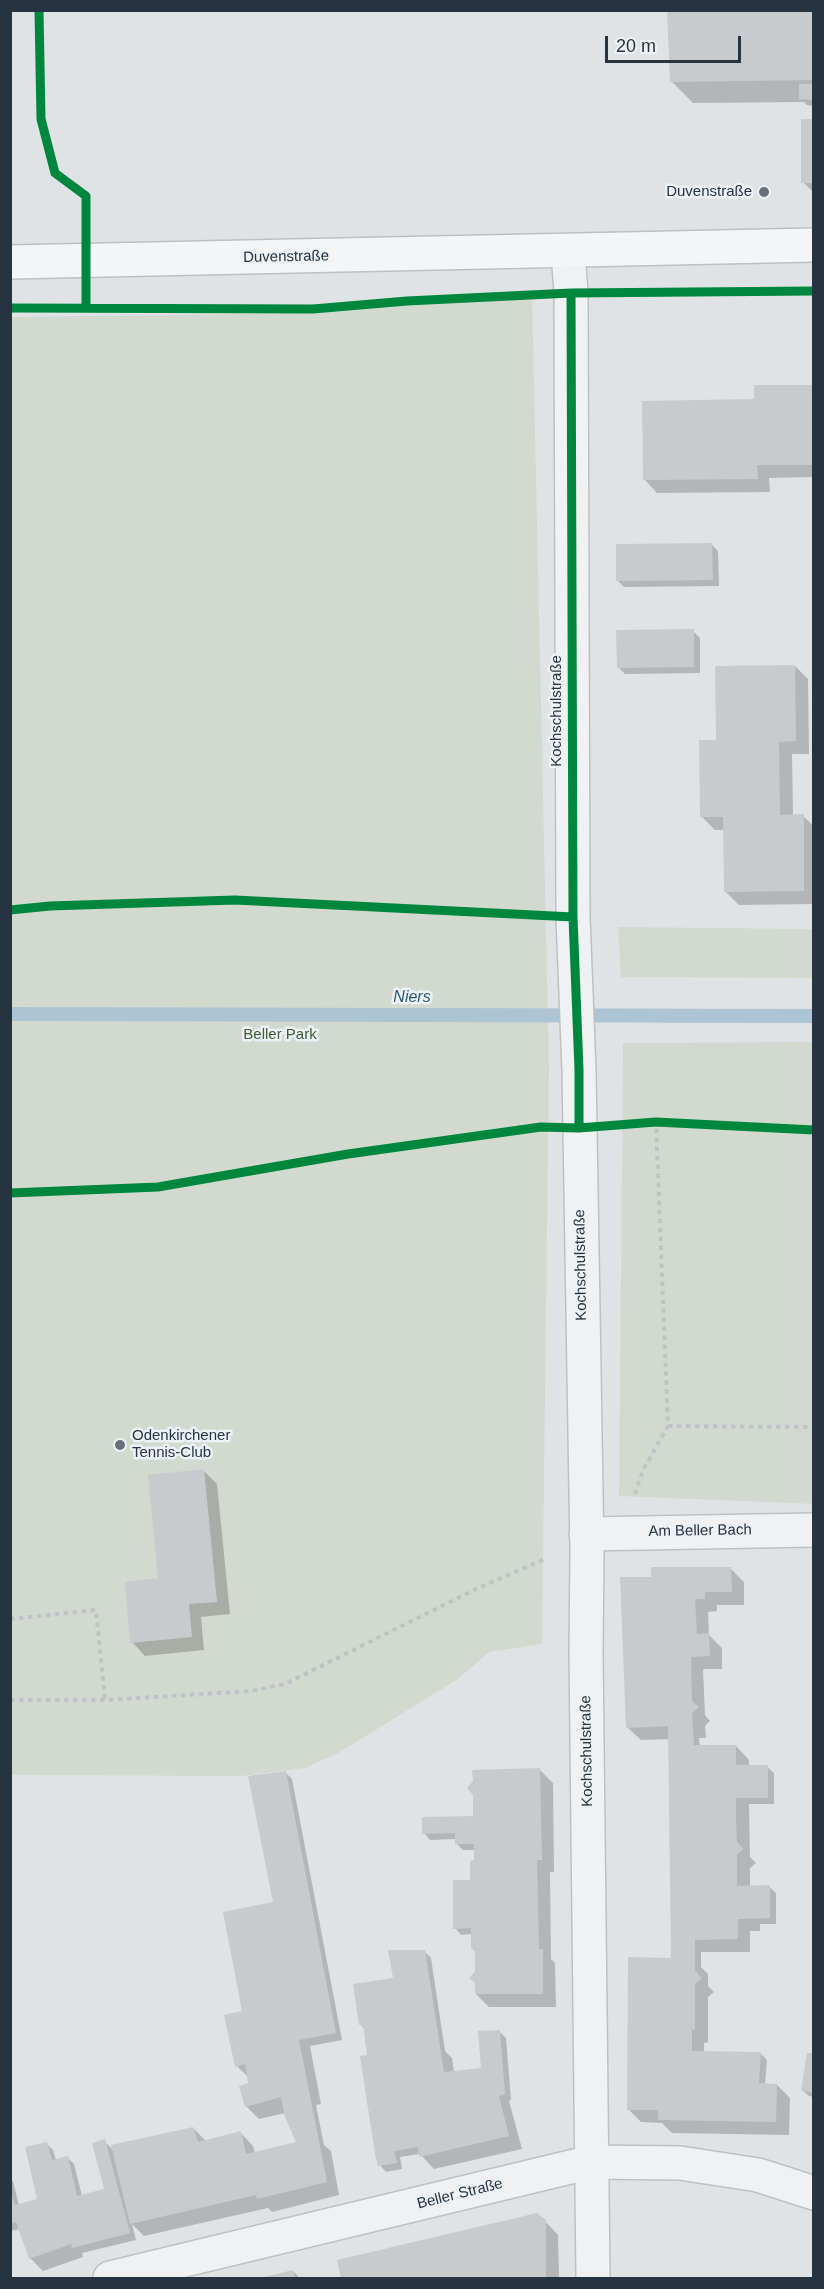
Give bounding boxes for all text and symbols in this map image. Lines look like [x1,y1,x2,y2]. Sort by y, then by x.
scale bar [608,24,744,62]
text: 20 m [616,36,656,56]
place label: Duvenstraße [666,183,752,201]
marker: Duvenstraße [757,185,771,199]
street label: Duvenstraße [243,247,329,267]
street label: Kochschulstraße [548,655,566,767]
water label: Niers [393,988,431,1008]
park label: Beller Park [243,1026,317,1044]
street label: Kochschulstraße [571,1209,591,1321]
place label: Odenkirchener Tennis-Club [132,1427,230,1462]
marker: Odenkirchener Tennis-Club [113,1438,127,1452]
street label: Am Beller Bach [648,1521,752,1541]
street label: Kochschulstraße [577,1695,597,1807]
street label: Beller Straße [415,2175,505,2213]

